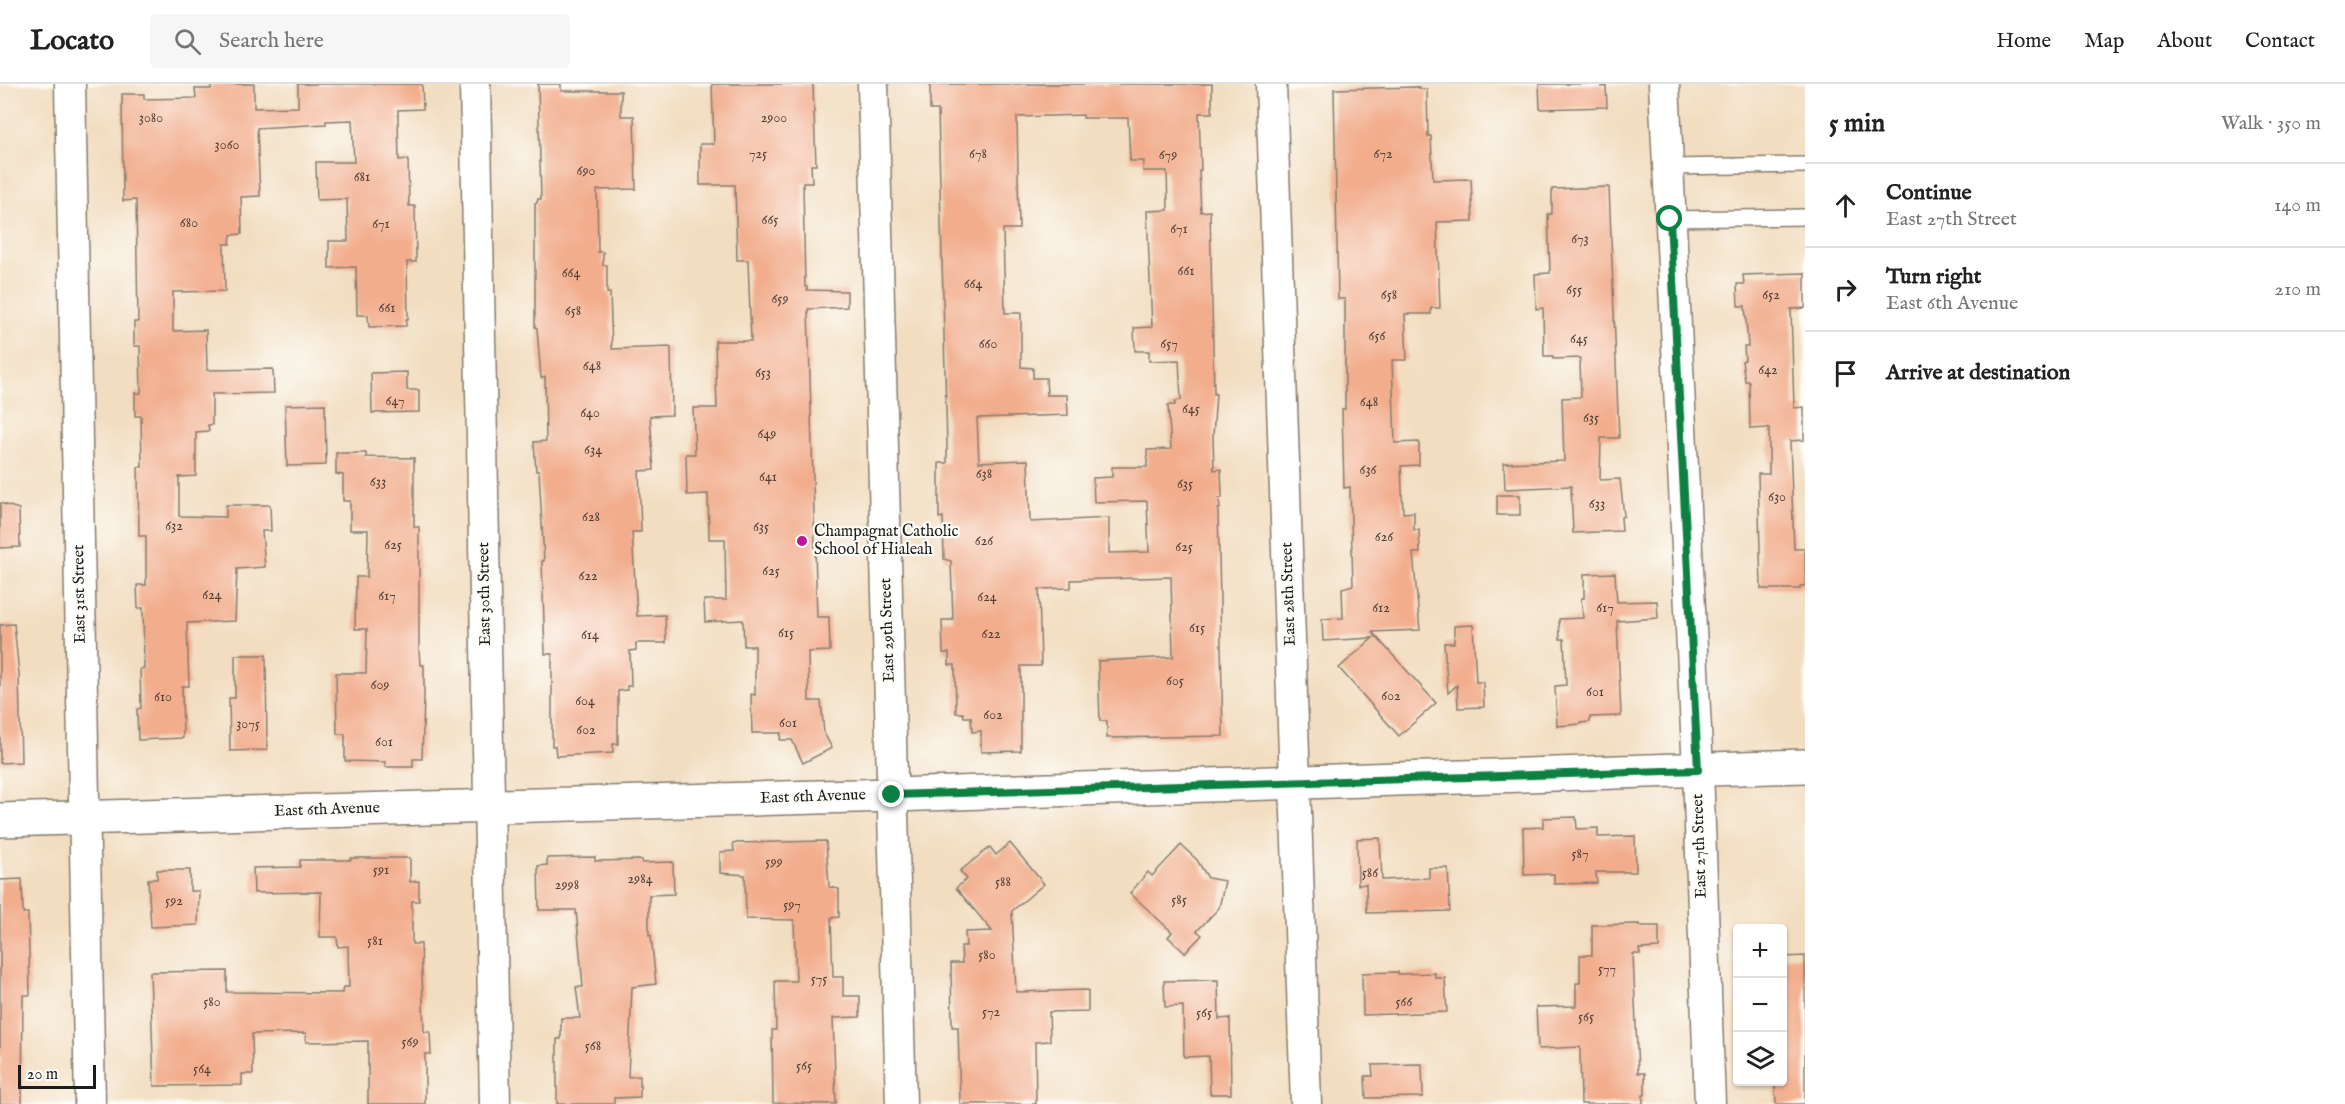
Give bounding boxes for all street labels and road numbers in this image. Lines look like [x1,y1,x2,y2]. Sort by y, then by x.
street label: East 30th Street [474,541,496,646]
street label: East 28th Street [1277,541,1301,646]
street label: East 31st Street [69,544,91,644]
street label: East 29th Street [876,577,900,682]
street label: East 6th Avenue [760,785,866,809]
street label: East 27th Street [1688,793,1712,899]
street label: East 6th Avenue [274,798,380,822]

